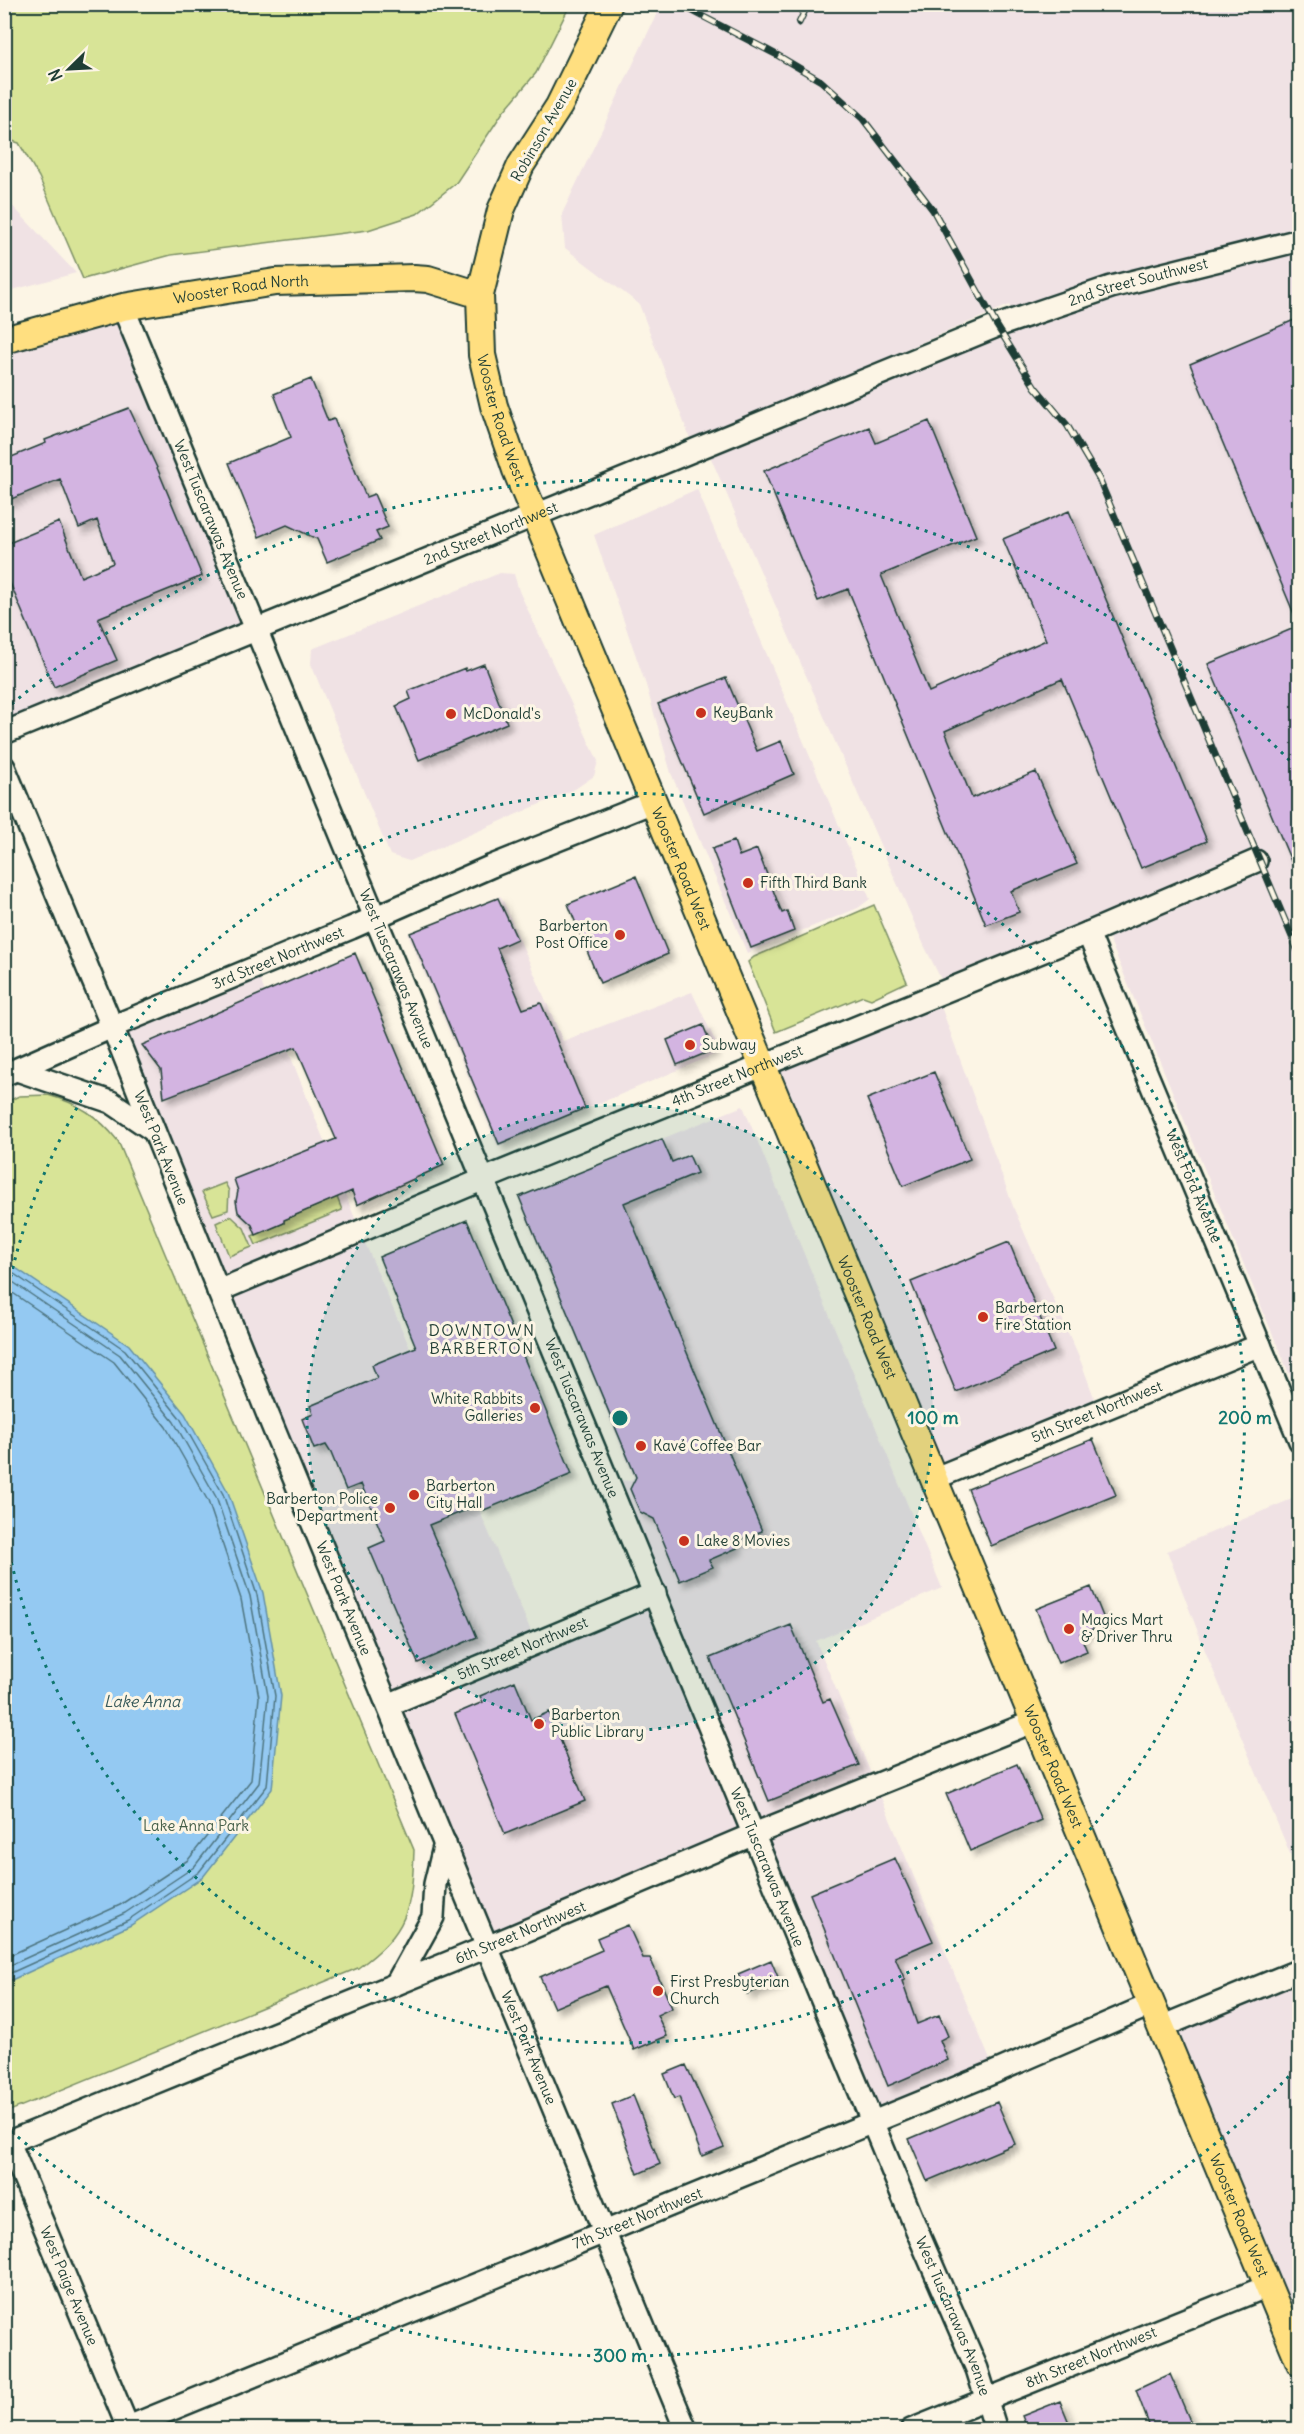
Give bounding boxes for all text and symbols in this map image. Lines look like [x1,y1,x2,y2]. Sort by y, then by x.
north arrow [39,39,99,99]
text: N [44,66,67,84]
street label: Robinson Avenue [506,75,581,185]
street label: 2nd Street Southwest [1066,253,1210,310]
street label: Wooster Road North [172,271,309,308]
street label: Wooster Road West [473,352,529,484]
street label: West Tuscarawas Avenue [170,437,253,602]
street label: 2nd Street Northwest [421,497,560,569]
place label: KeyBank [713,703,773,722]
place label: McDonald's [463,704,541,723]
marker: KeyBank [694,706,708,720]
marker: McDonald's [444,707,458,721]
street label: Wooster Road West [648,804,715,933]
place label: Fifth Third Bank [760,873,867,892]
marker: Fifth Third Bank [741,876,755,890]
street label: West Tuscarawas Avenue [355,886,438,1051]
place label: Barberton Post Office [535,916,608,952]
street label: 3rd Street Northwest [209,922,347,993]
marker: Barberton Post Office [613,928,627,942]
place label: Subway [702,1035,756,1054]
marker: Subway [683,1038,697,1052]
street label: 4th Street Northwest [669,1040,805,1111]
street label: West Park Avenue [130,1088,193,1208]
street label: West Ford Avenue [1162,1126,1226,1245]
street label: Wooster Road West [834,1253,901,1382]
place label: Barberton Fire Station [995,1298,1072,1334]
marker: Barberton Fire Station [976,1310,990,1324]
district label: DOWNTOWN BARBERTON [428,1320,536,1358]
street label: West Tuscarawas Avenue [541,1335,624,1500]
street label: 5th Street Northwest [1028,1376,1165,1447]
place label: White Rabbits Galleries [431,1389,523,1425]
marker: White Rabbits Galleries [528,1401,542,1415]
text: 100 m [908,1406,959,1429]
text: 200 m [1218,1406,1272,1429]
centre of rings [610,1408,630,1428]
place label: Kavé Coffee Bar [653,1436,761,1455]
marker: Kavé Coffee Bar [634,1439,648,1453]
place label: Barberton City Hall [426,1476,495,1512]
marker: Barberton City Hall [407,1488,421,1502]
place label: Barberton Police Department [266,1489,378,1525]
marker: Barberton Police Department [383,1501,397,1515]
place label: Lake 8 Movies [696,1531,790,1550]
marker: Lake 8 Movies [677,1534,691,1548]
street label: West Park Avenue [312,1538,376,1658]
place label: Magics Mart & Driver Thru [1081,1610,1173,1646]
street label: 5th Street Northwest [454,1612,591,1684]
marker: Magics Mart & Driver Thru [1062,1622,1076,1636]
water label: Lake Anna [104,1691,181,1711]
street label: Wooster Road West [1020,1702,1087,1831]
place label: Barberton Public Library [551,1705,644,1741]
marker: Barberton Public Library [532,1717,546,1731]
street label: West Tuscarawas Avenue [726,1785,809,1950]
park label: Lake Anna Park [143,1816,249,1835]
street label: 6th Street Northwest [452,1896,588,1968]
place label: First Presbyterian Church [670,1972,790,2008]
marker: First Presbyterian Church [651,1984,665,1998]
street label: West Park Avenue [497,1988,561,2107]
street label: Wooster Road West [1205,2151,1273,2280]
street label: 7th Street Northwest [569,2183,705,2253]
street label: West Paige Avenue [36,2223,103,2348]
street label: West Tuscarawas Avenue [912,2234,995,2398]
street label: 8th Street Northwest [1022,2322,1159,2392]
text: 300 m [593,2344,647,2367]

